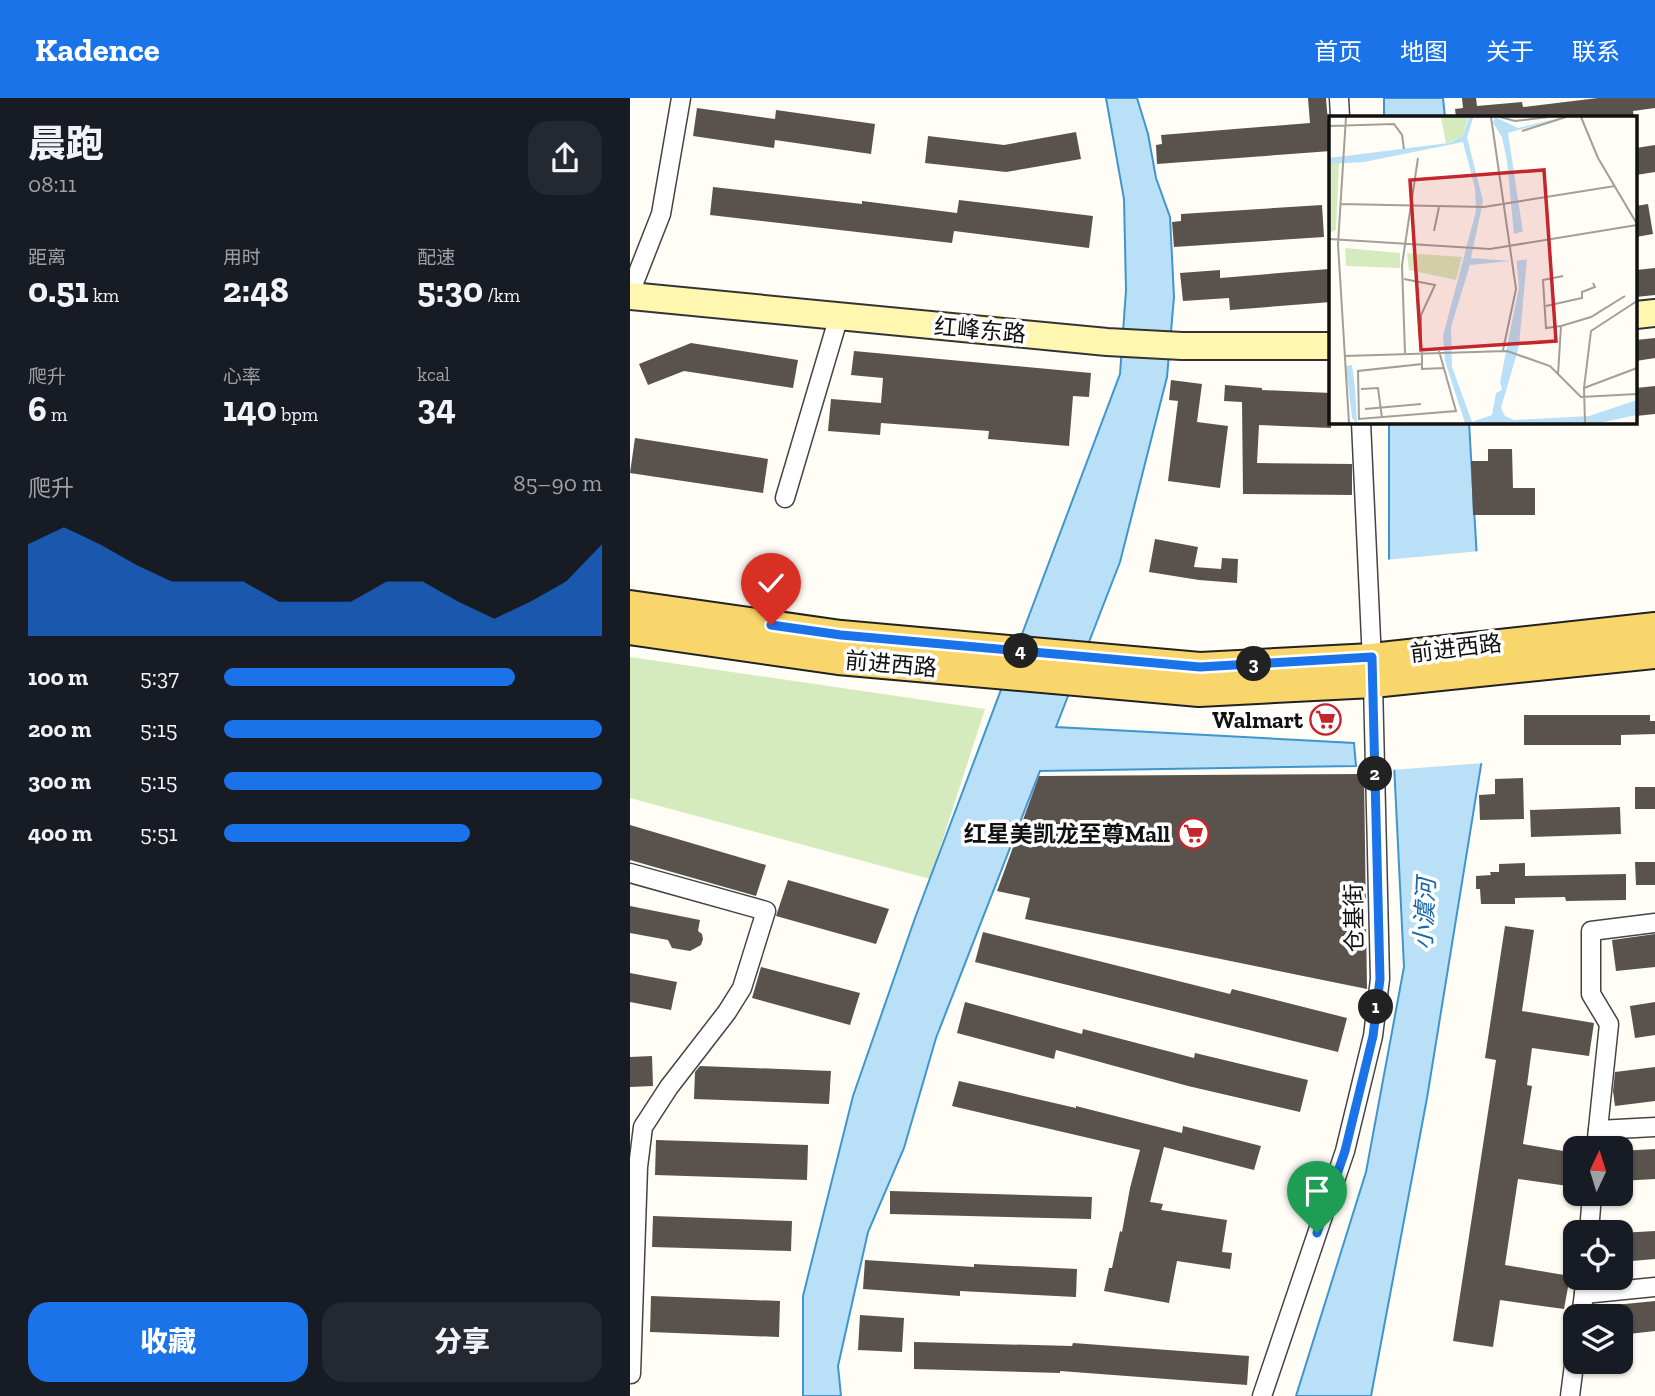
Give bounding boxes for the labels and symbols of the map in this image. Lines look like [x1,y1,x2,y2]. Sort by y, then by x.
inset map [1329,116,1637,424]
street label: 红峰东路 [933,312,1027,348]
pin [741,553,801,625]
street label: 前进西路 [1409,628,1503,668]
pin: 4 [1004,634,1038,668]
street label: 前进西路 [844,646,938,682]
pin: 3 [1236,646,1272,682]
supermarket icon: Walmart [1309,703,1343,737]
place label: Walmart [1212,706,1304,734]
pin: 2 [1358,756,1392,792]
supermarket icon: 红星美凯龙至尊Mall [1176,817,1210,851]
place label: 红星美凯龙至尊Mall [964,820,1170,848]
water label: 小澞河 [1408,873,1441,951]
street label: 仓基街 [1339,883,1369,953]
pin: 1 [1358,990,1394,1024]
north arrow [1563,1136,1633,1206]
pin [1287,1161,1347,1233]

